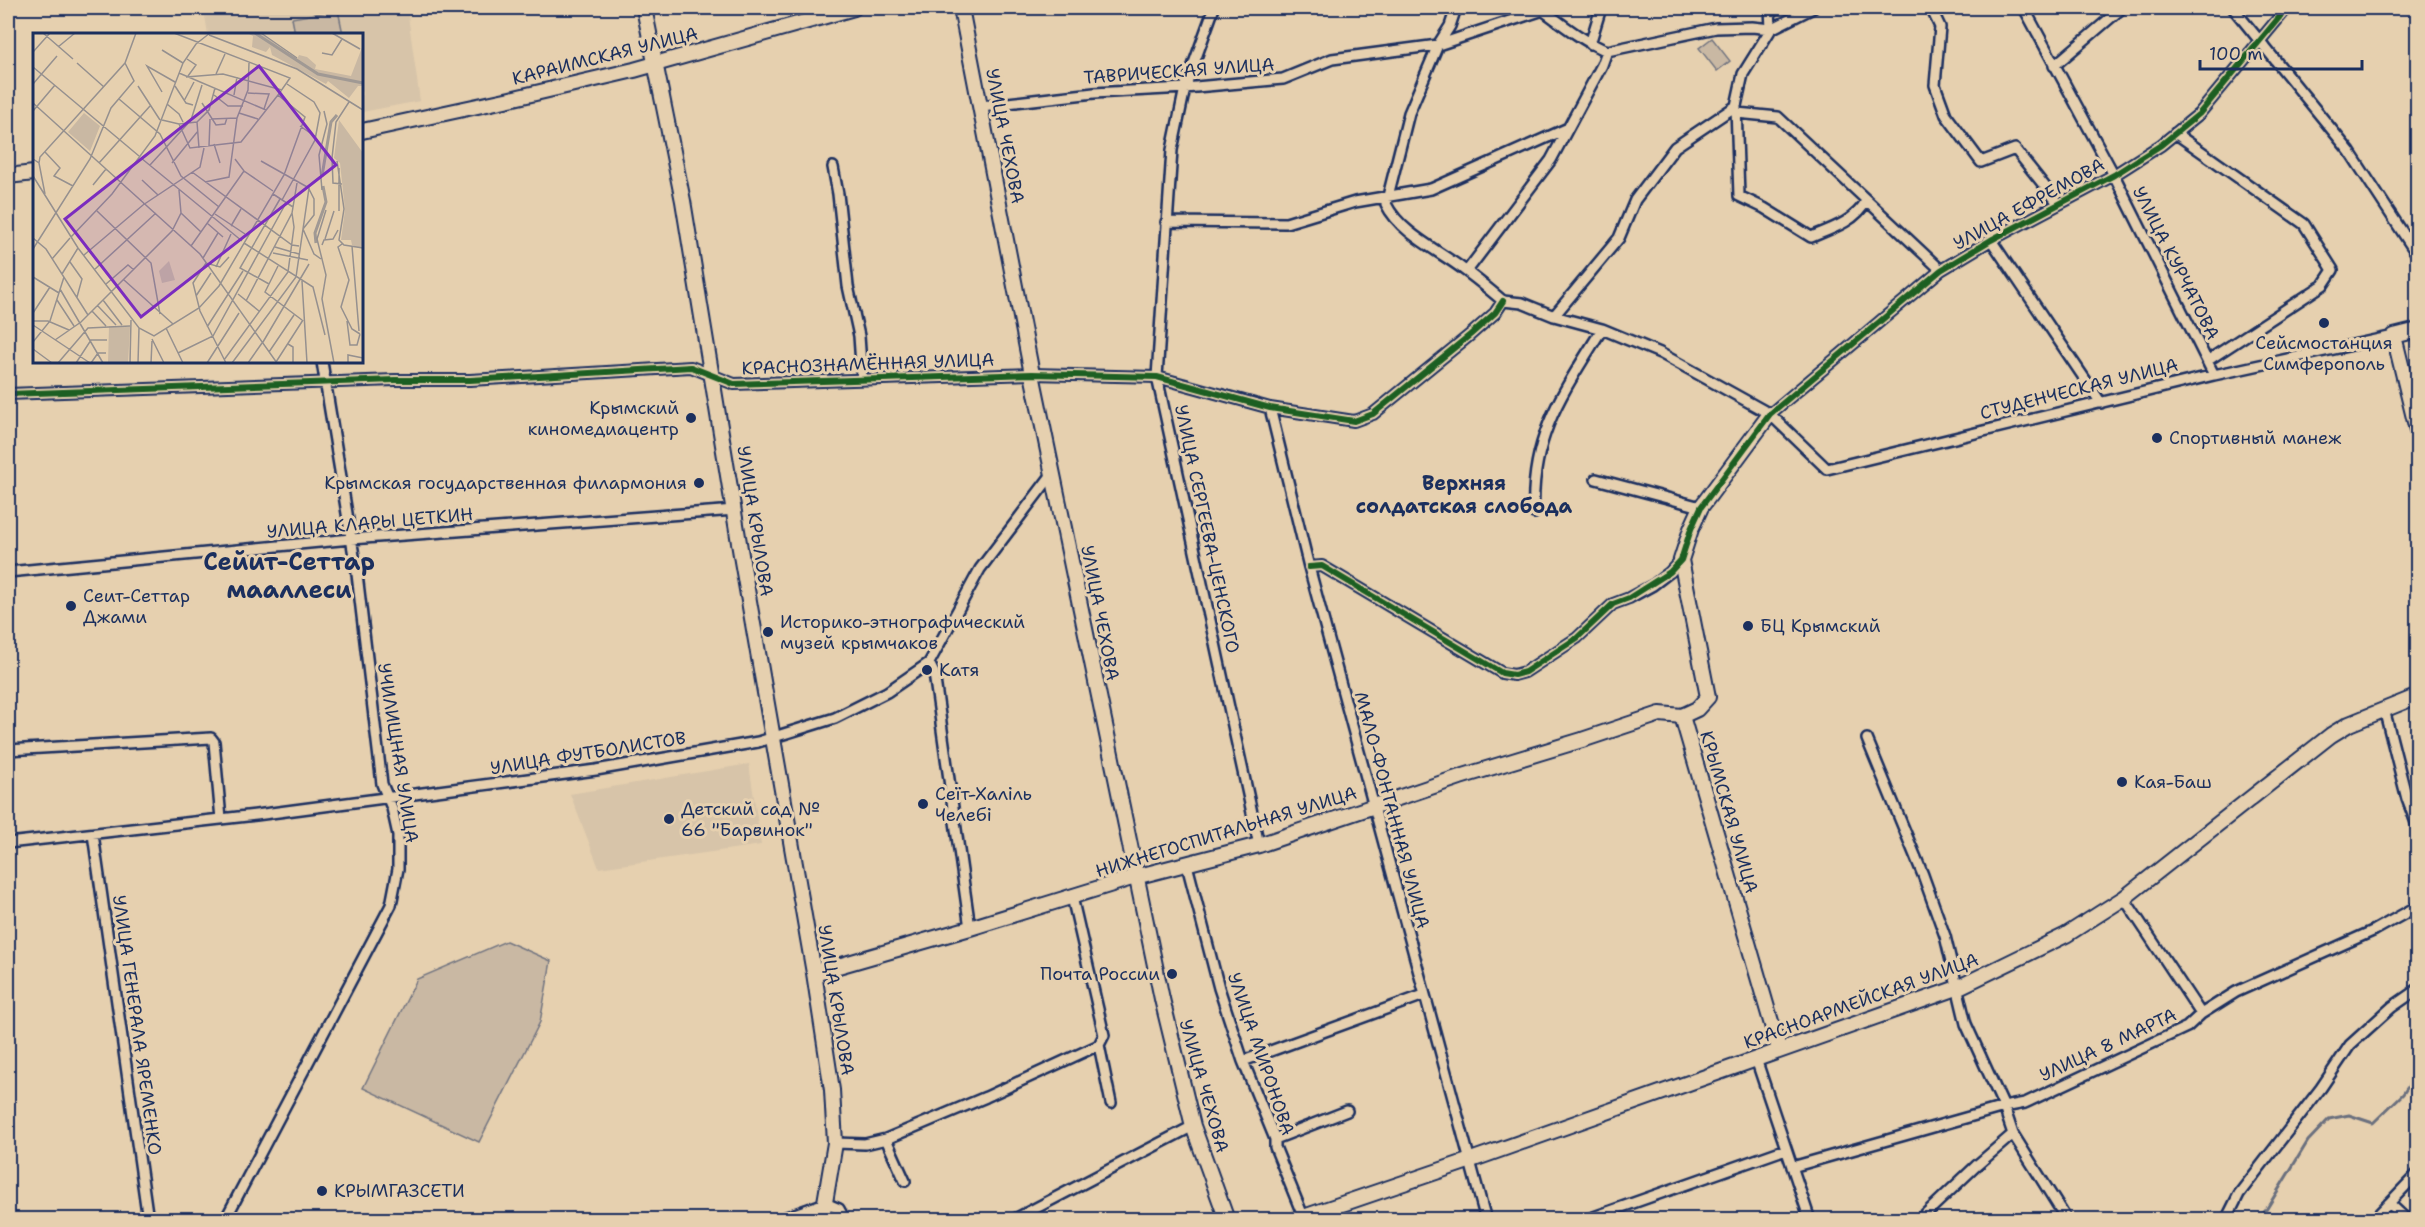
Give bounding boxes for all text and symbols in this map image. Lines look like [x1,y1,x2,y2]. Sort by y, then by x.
street label: КАРАИМСКАЯ УЛИЦА [510,21,700,91]
inset map [33,33,363,363]
scale bar [2200,33,2362,71]
text: 100 m [2209,42,2263,66]
street label: ТАВРИЧЕСКАЯ УЛИЦА [1083,52,1275,90]
street label: УЛИЦА ЧЕХОВА [980,66,1030,206]
street label: УЛИЦА ЕФРЕМОВА [1949,152,2109,256]
street label: УЛИЦА КУРЧАТОВА [2127,182,2225,344]
marker: Сейсмостанция Симферополь [2317,316,2331,330]
place label: Сейсмостанция Симферополь [2255,331,2393,376]
street label: КРАСНОЗНАМЁННАЯ УЛИЦА [741,348,995,380]
street label: СТУДЕНЧЕСКАЯ УЛИЦА [1977,353,2181,425]
place label: Крымский киномедиацентр [528,396,679,441]
street label: УЛИЦА СЕРГЕЕВА-ЦЕНСКОГО [1169,403,1245,655]
marker: Крымский киномедиацентр [684,411,698,425]
place label: Спортивный манеж [2169,426,2342,450]
marker: Спортивный манеж [2150,431,2164,445]
street label: УЛИЦА КРЫЛОВА [731,444,779,598]
district label: Верхняя солдатская слобода [1356,470,1573,519]
place label: Крымская государственная филармония [324,471,687,495]
marker: Крымская государственная филармония [692,476,706,490]
street label: УЛИЦА КЛАРЫ ЦЕТКИН [266,502,474,544]
street label: УЛИЦА ЧЕХОВА [1075,543,1125,683]
district label: Сейит-Сеттар мааллеси [203,546,375,606]
place label: Сеит-Сеттар Джами [83,584,190,629]
marker: Сеит-Сеттар Джами [64,599,78,613]
place label: Историко-этнографический музей крымчаков [780,610,1025,655]
place label: БЦ Крымский [1760,614,1881,638]
marker: БЦ Крымский [1741,619,1755,633]
marker: Историко-этнографический музей крымчаков [761,625,775,639]
place label: Катя [939,658,979,682]
street label: УЧИЛИЩНАЯ УЛИЦА [372,661,424,845]
marker: Катя [920,663,934,677]
street label: МАЛО-ФОНТАННАЯ УЛИЦА [1349,689,1435,931]
street label: УЛИЦА ФУТБОЛИСТОВ [488,726,688,780]
street label: КРЫМСКАЯ УЛИЦА [1694,728,1764,896]
place label: Кая-Баш [2134,770,2212,794]
marker: Кая-Баш [2115,775,2129,789]
street label: НИЖНЕГОСПИТАЛЬНАЯ УЛИЦА [1092,781,1360,883]
place label: Сеїт-Халіль Челебі [935,782,1032,827]
place label: Детский сад № 66 "Барвинок" [681,797,820,842]
marker: Сеїт-Халіль Челебі [916,797,930,811]
marker: Детский сад № 66 "Барвинок" [662,812,676,826]
street label: УЛИЦА ГЕНЕРАЛА ЯРЕМЕНКО [107,893,167,1157]
street label: УЛИЦА КРЫЛОВА [812,923,860,1077]
street label: КРАСНОАРМЕЙСКАЯ УЛИЦА [1740,947,1982,1055]
place label: Почта России [1040,962,1160,986]
marker: Почта России [1165,967,1179,981]
street label: УЛИЦА МИРОНОВА [1222,969,1300,1139]
street label: УЛИЦА 8 МАРТА [2036,1003,2180,1087]
street label: УЛИЦА ЧЕХОВА [1174,1017,1234,1155]
place label: КРЫМГАЗСЕТИ [334,1179,465,1203]
marker: КРЫМГАЗСЕТИ [315,1184,329,1198]

